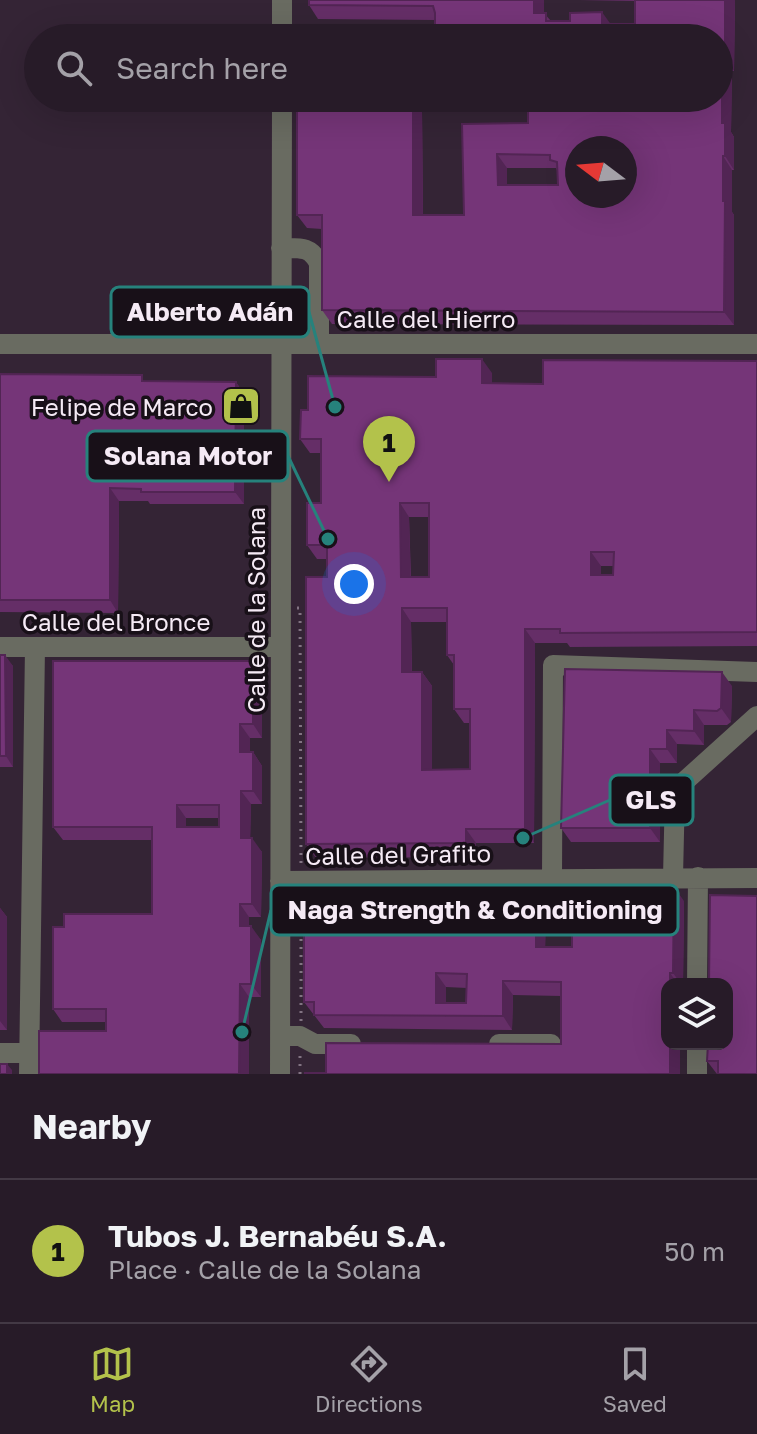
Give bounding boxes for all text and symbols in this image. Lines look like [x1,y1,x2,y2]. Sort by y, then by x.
search box [24,24,733,112]
icon: search [52,46,96,90]
text: Search here [116,50,288,86]
north arrow [565,136,637,208]
callout: Alberto Adán [111,287,309,337]
text: Alberto Adán [127,296,293,327]
street label: Calle del Hierro [337,304,515,333]
shop icon: Felipe de Marco [220,385,262,427]
place label: Felipe de Marco [31,392,213,421]
pin: 1 [363,416,415,482]
callout: Solana Motor [87,431,288,481]
text: Solana Motor [104,440,272,471]
street label: Calle de la Solana [241,507,270,713]
your location [334,564,374,604]
street label: Calle del Bronce [22,607,210,636]
callout: GLS [610,775,693,825]
text: GLS [625,784,677,815]
street label: Calle del Grafito [305,838,491,870]
callout: Naga Strength & Conditioning [271,885,678,935]
text: Naga Strength & Conditioning [288,894,662,925]
map controls [661,978,733,1050]
button: layers [661,978,733,1050]
text: Nearby [32,1106,152,1146]
text: Tubos J. Bernabéu S.A. [108,1218,447,1254]
text: 1 [51,1236,65,1267]
text: 50 m [664,1236,725,1267]
text: Place · Calle de la Solana [108,1254,421,1285]
tab: Map [90,1342,135,1417]
tab: Directions [315,1342,423,1417]
tab: Saved [603,1342,667,1417]

